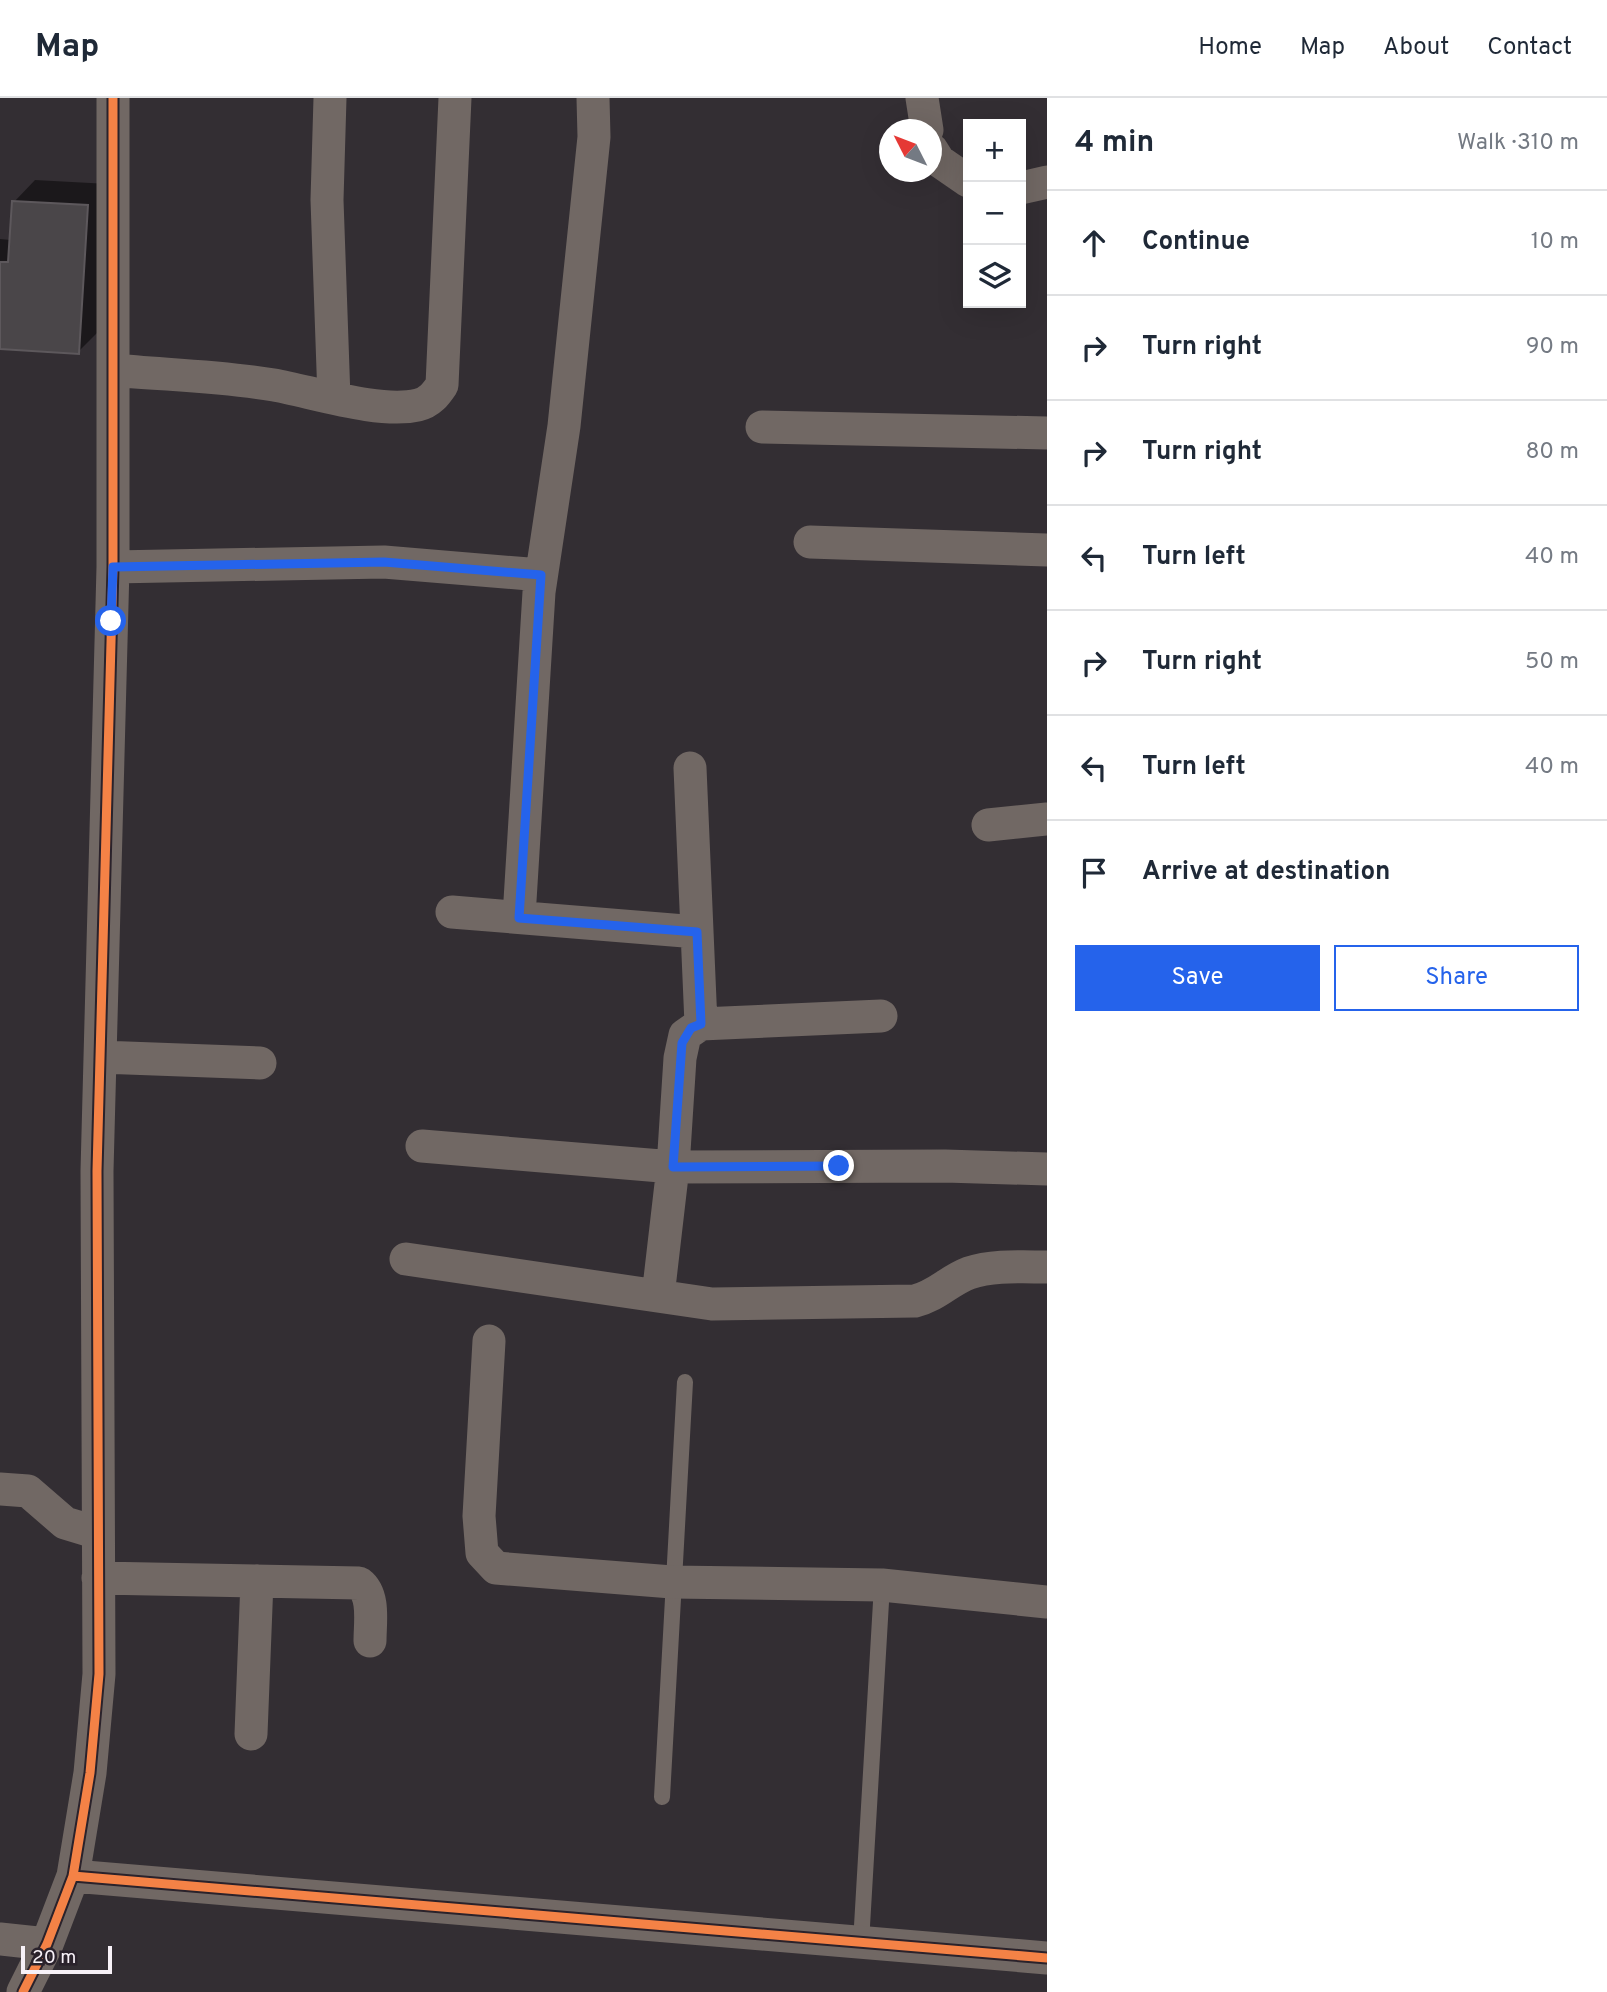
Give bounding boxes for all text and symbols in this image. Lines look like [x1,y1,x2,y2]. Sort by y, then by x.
text: Map [35,27,99,69]
text: Home [1198,33,1262,63]
text: Map [1300,33,1345,63]
text: About [1383,33,1449,63]
text: Contact [1487,33,1572,63]
north arrow [879,119,942,182]
map controls [963,119,1026,308]
button: + [963,119,1026,182]
text: 4 min [1075,125,1154,162]
text: Walk · 310 m [1457,129,1579,158]
button: − [963,182,1026,245]
icon: ahead [1075,224,1113,262]
text: Continue [1142,226,1250,259]
text: 10 m [1531,228,1579,257]
button: layers [963,245,1026,308]
icon: right [1075,329,1113,367]
text: Turn right [1142,331,1262,364]
text: 90 m [1526,333,1579,362]
icon: right [1075,434,1113,472]
text: Turn right [1142,436,1262,469]
text: 80 m [1526,438,1579,467]
icon: left [1075,539,1113,577]
text: Turn left [1142,541,1246,574]
text: 40 m [1525,543,1579,572]
route start [95,605,126,636]
icon: right [1075,644,1113,682]
text: Turn right [1142,646,1262,679]
text: 50 m [1525,648,1579,677]
icon: left [1075,749,1113,787]
text: Turn left [1142,751,1246,784]
text: 40 m [1525,753,1579,782]
icon: arrive [1075,854,1113,892]
text: Arrive at destination [1142,856,1390,889]
button: Save [1075,945,1320,1011]
button: Share [1334,945,1579,1011]
route end [823,1150,854,1181]
scale bar [21,1943,112,1975]
text: 20 m [32,1946,76,1970]

